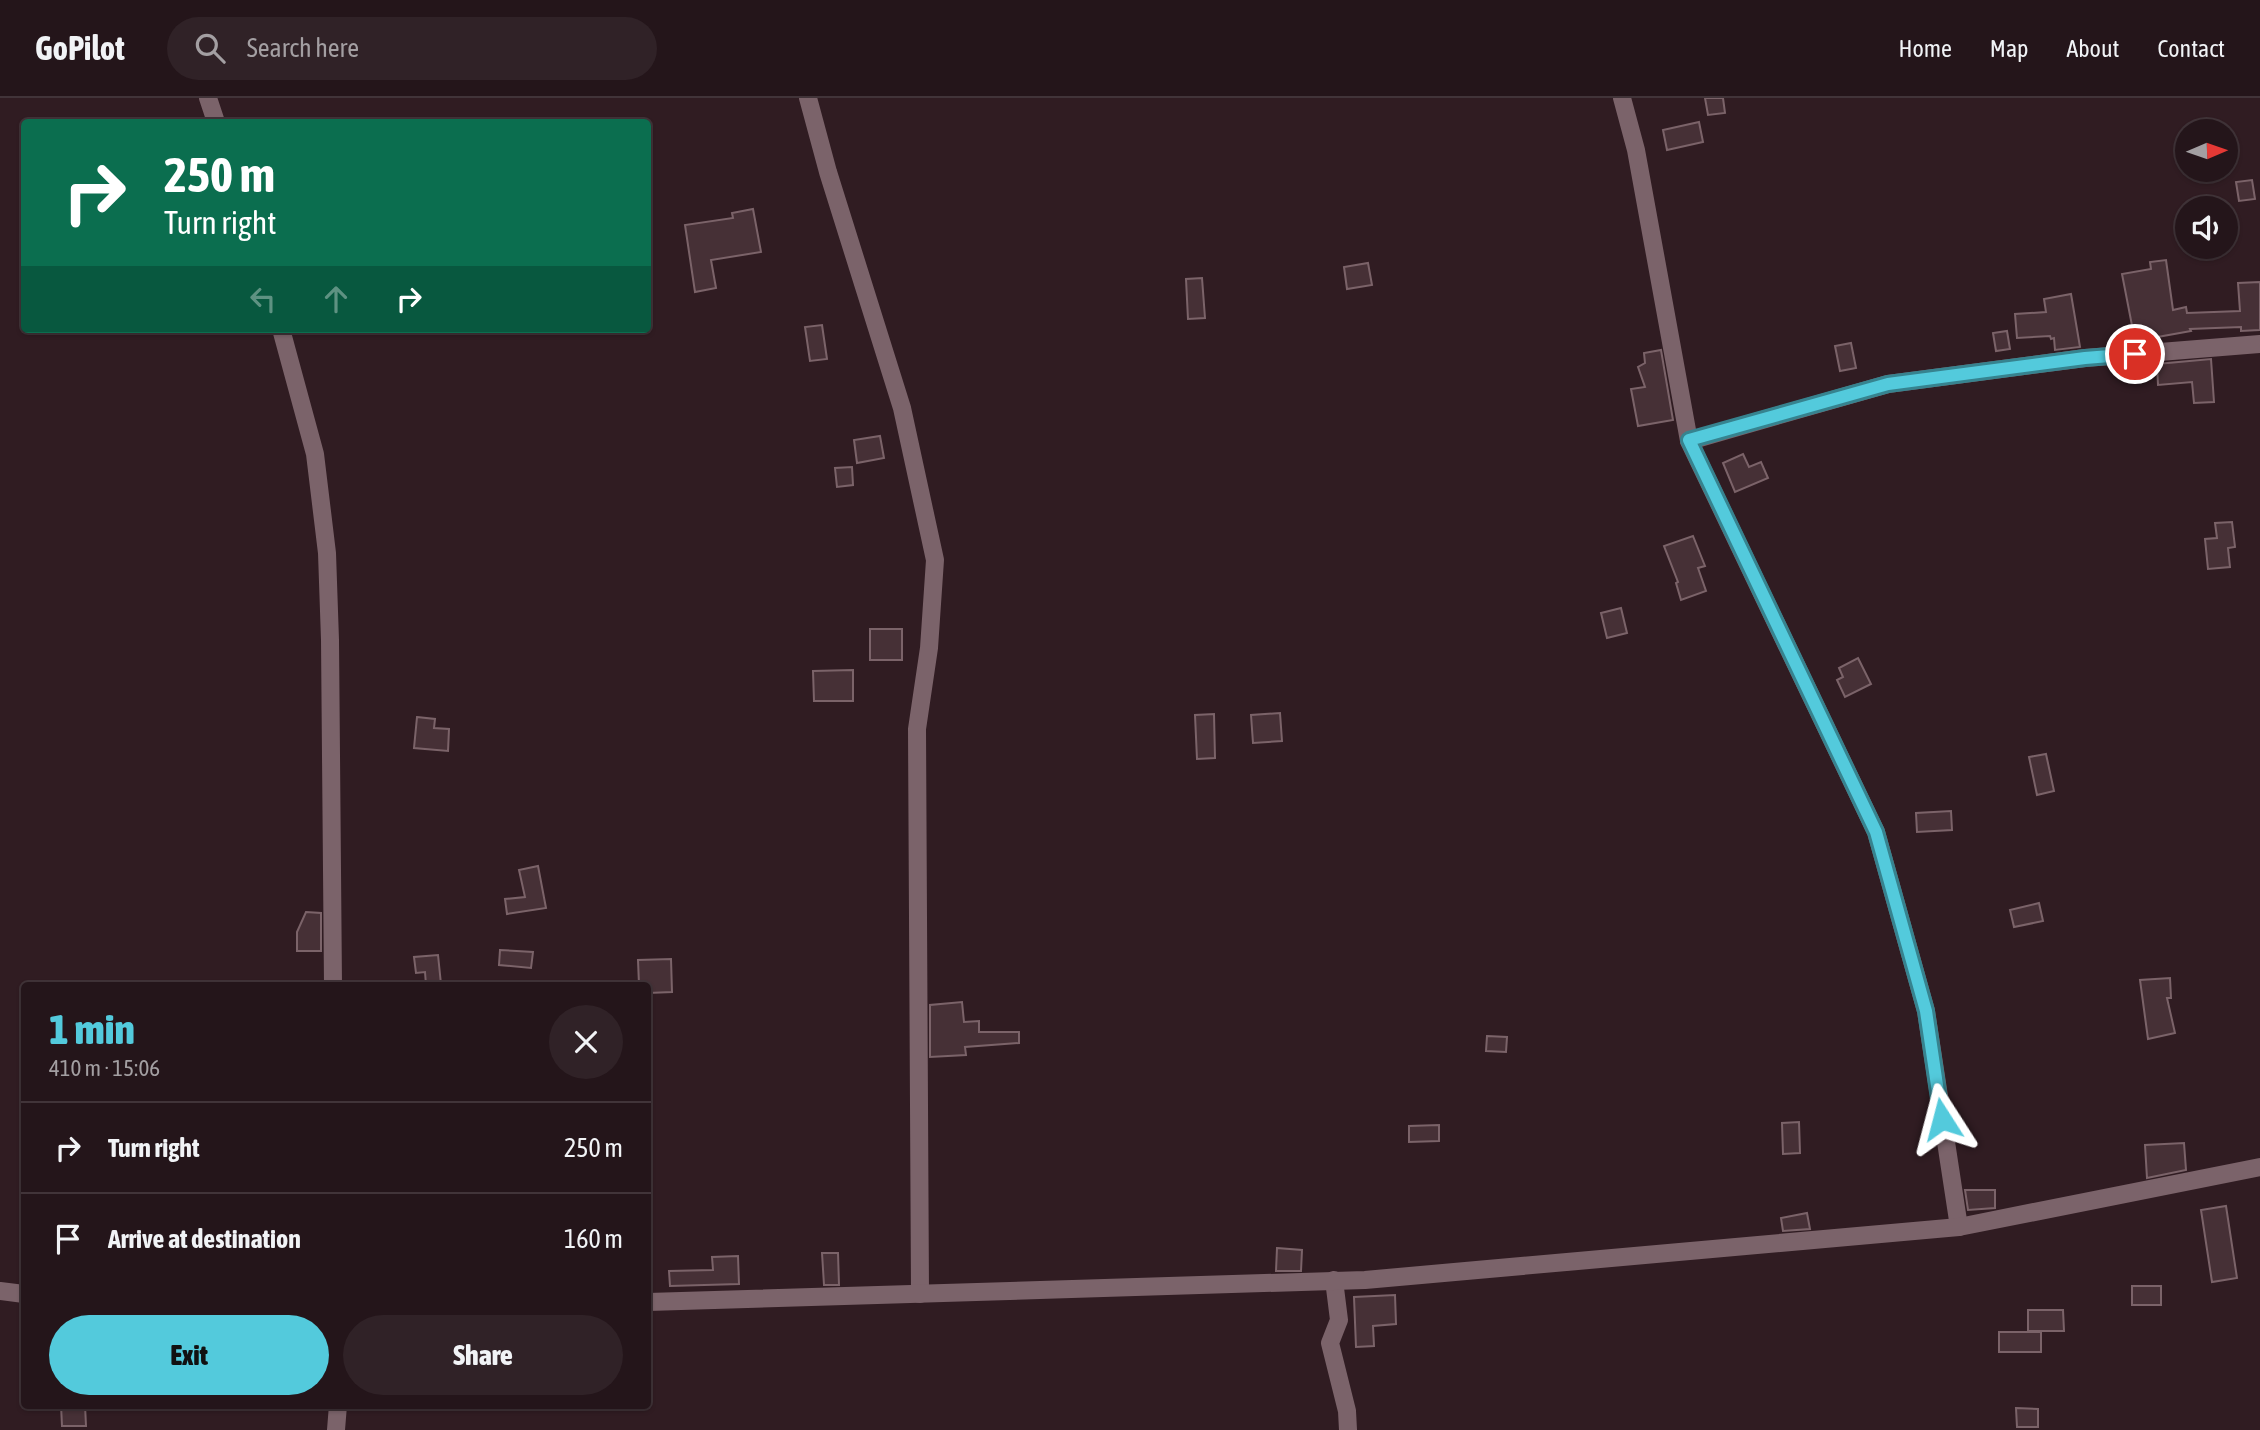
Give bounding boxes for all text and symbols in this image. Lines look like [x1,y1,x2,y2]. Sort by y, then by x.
search box [167,17,657,80]
text: GoPilot [35,29,125,67]
icon: search [191,29,229,67]
text: Search here [247,33,359,63]
text: Home [1898,35,1952,62]
text: Map [1990,35,2028,62]
text: About [2066,35,2119,62]
text: Contact [2157,35,2225,62]
north arrow [2175,119,2238,182]
map controls [2175,119,2238,259]
text: 250 m [164,146,275,202]
icon: right [49,147,140,238]
button: sound [2175,196,2238,259]
text: Turn right [164,204,277,241]
icon: left [244,280,282,318]
icon: ahead [317,280,355,318]
icon: right [390,280,428,318]
pin [2105,324,2165,384]
icon: arrive [2116,335,2154,373]
text: 1 min [49,1005,135,1053]
button: close [549,1005,623,1079]
text: 410 m · 15:06 [49,1055,160,1081]
position arrow [1905,1082,1979,1156]
icon: right [49,1129,87,1167]
text: Turn right [108,1133,199,1163]
text: 250 m [564,1133,623,1163]
icon: arrive [49,1220,87,1258]
text: Arrive at destination [108,1224,301,1254]
text: 160 m [564,1224,623,1254]
button: Exit [49,1315,329,1395]
button: Share [343,1315,623,1395]

